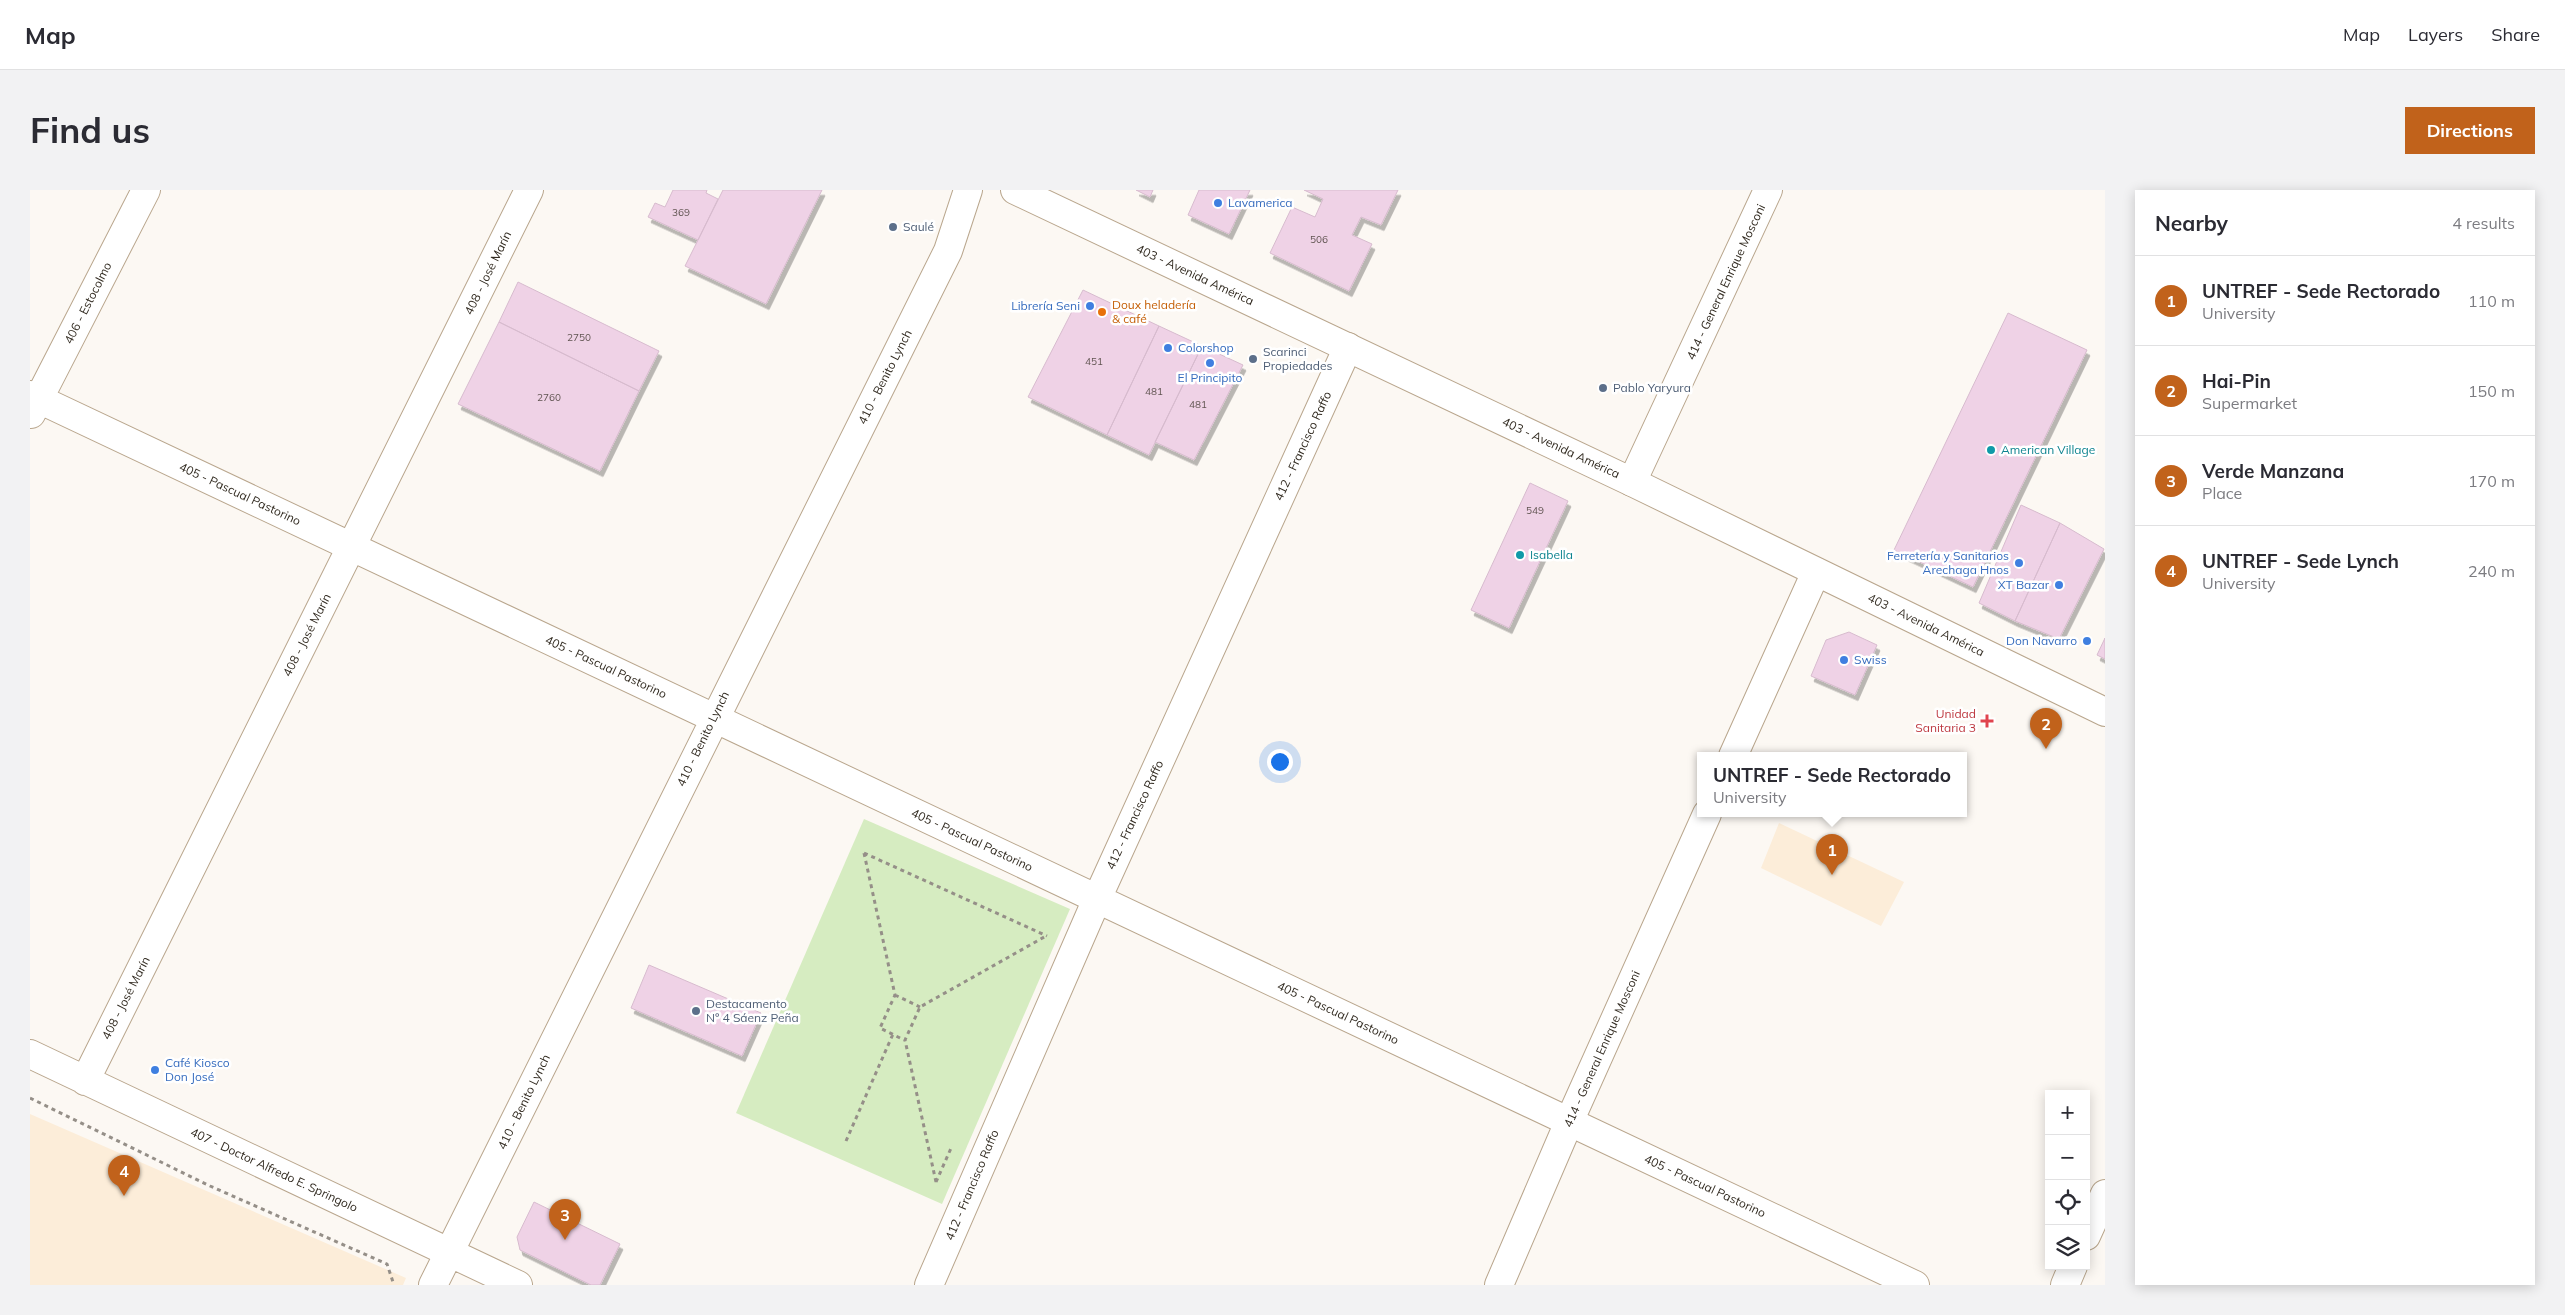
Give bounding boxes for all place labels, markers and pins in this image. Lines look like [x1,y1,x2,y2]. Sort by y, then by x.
place label: Lavamerica [1228,195,1293,210]
marker: Lavamerica [1212,197,1224,209]
place label: Saulé [903,219,934,234]
marker: Saulé [887,221,899,233]
place label: Doux heladería & café [1112,297,1196,326]
place label: Librería Seni [1011,298,1080,313]
marker: Librería Seni [1084,300,1096,312]
marker: Doux heladería & café [1096,306,1108,318]
place label: Colorshop [1178,340,1234,355]
marker: Colorshop [1162,342,1174,354]
place label: Scarinci Propiedades [1263,344,1333,373]
marker: Scarinci Propiedades [1247,353,1259,365]
marker: El Principito [1204,357,1216,369]
place label: El Principito [1178,370,1243,385]
place label: Pablo Yaryura [1613,380,1691,395]
marker: Pablo Yaryura [1597,382,1609,394]
place label: American Village [2001,442,2095,457]
marker: American Village [1985,444,1997,456]
place label: Isabella [1530,547,1573,562]
place label: Ferretería y Sanitarios Arechaga Hnos [1887,548,2009,577]
marker: Isabella [1514,549,1526,561]
marker: Ferretería y Sanitarios Arechaga Hnos [2013,557,2025,569]
place label: XT Bazar [1998,577,2050,592]
marker: XT Bazar [2053,579,2065,591]
place label: Don Navarro [2006,633,2077,648]
marker: Don Navarro [2081,635,2093,647]
place label: Swiss [1854,652,1887,667]
marker: Swiss [1838,654,1850,666]
place label: Unidad Sanitaria 3 [1915,706,1976,735]
pin: 2 [2030,708,2062,749]
marker: Unidad Sanitaria 3 [1980,714,1994,728]
pin: 1 [1816,834,1848,875]
place label: Destacamento N° 4 Sáenz Peña [706,996,799,1025]
marker: Destacamento N° 4 Sáenz Peña [690,1005,702,1017]
place label: Café Kiosco Don José [165,1055,230,1084]
marker: Café Kiosco Don José [149,1064,161,1076]
pin: 4 [108,1155,140,1196]
pin: 3 [549,1199,581,1240]

